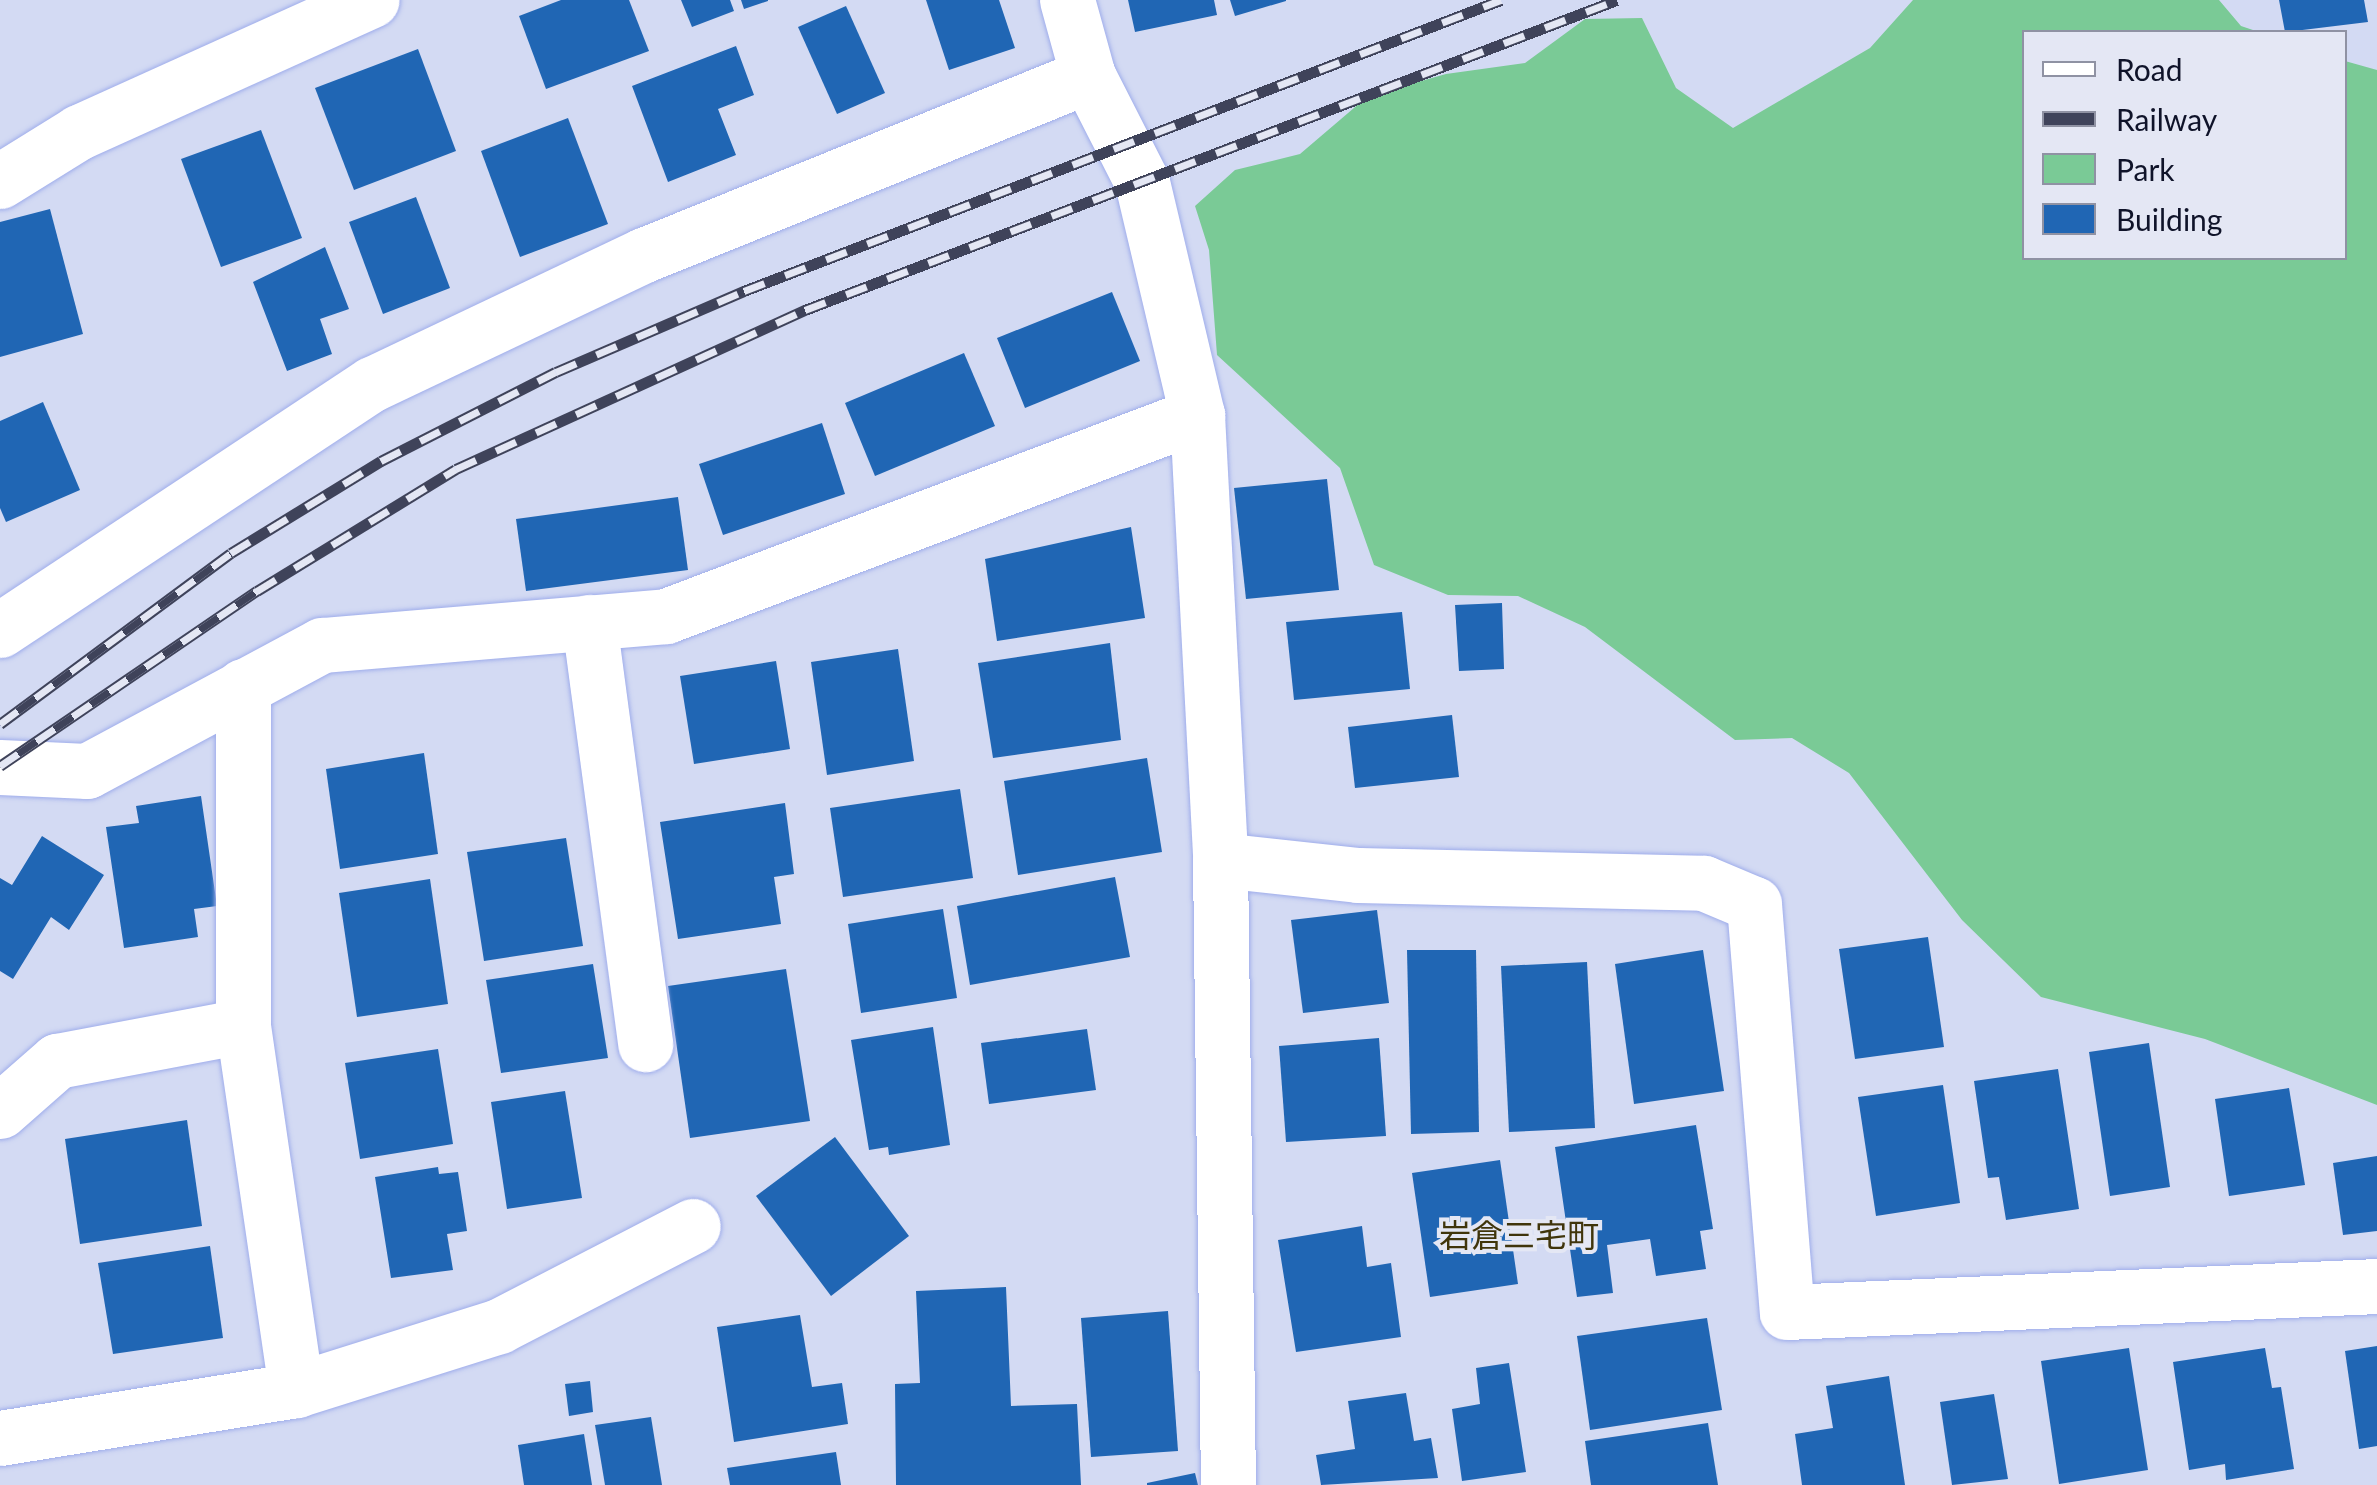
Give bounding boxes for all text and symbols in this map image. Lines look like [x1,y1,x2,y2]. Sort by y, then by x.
legend [2022,30,2347,260]
text: Road [2116,51,2183,87]
text: Railway [2116,101,2217,137]
text: Park [2116,151,2175,187]
text: Building [2116,201,2222,237]
district label: 岩倉三宅町 [1439,1216,1599,1254]

